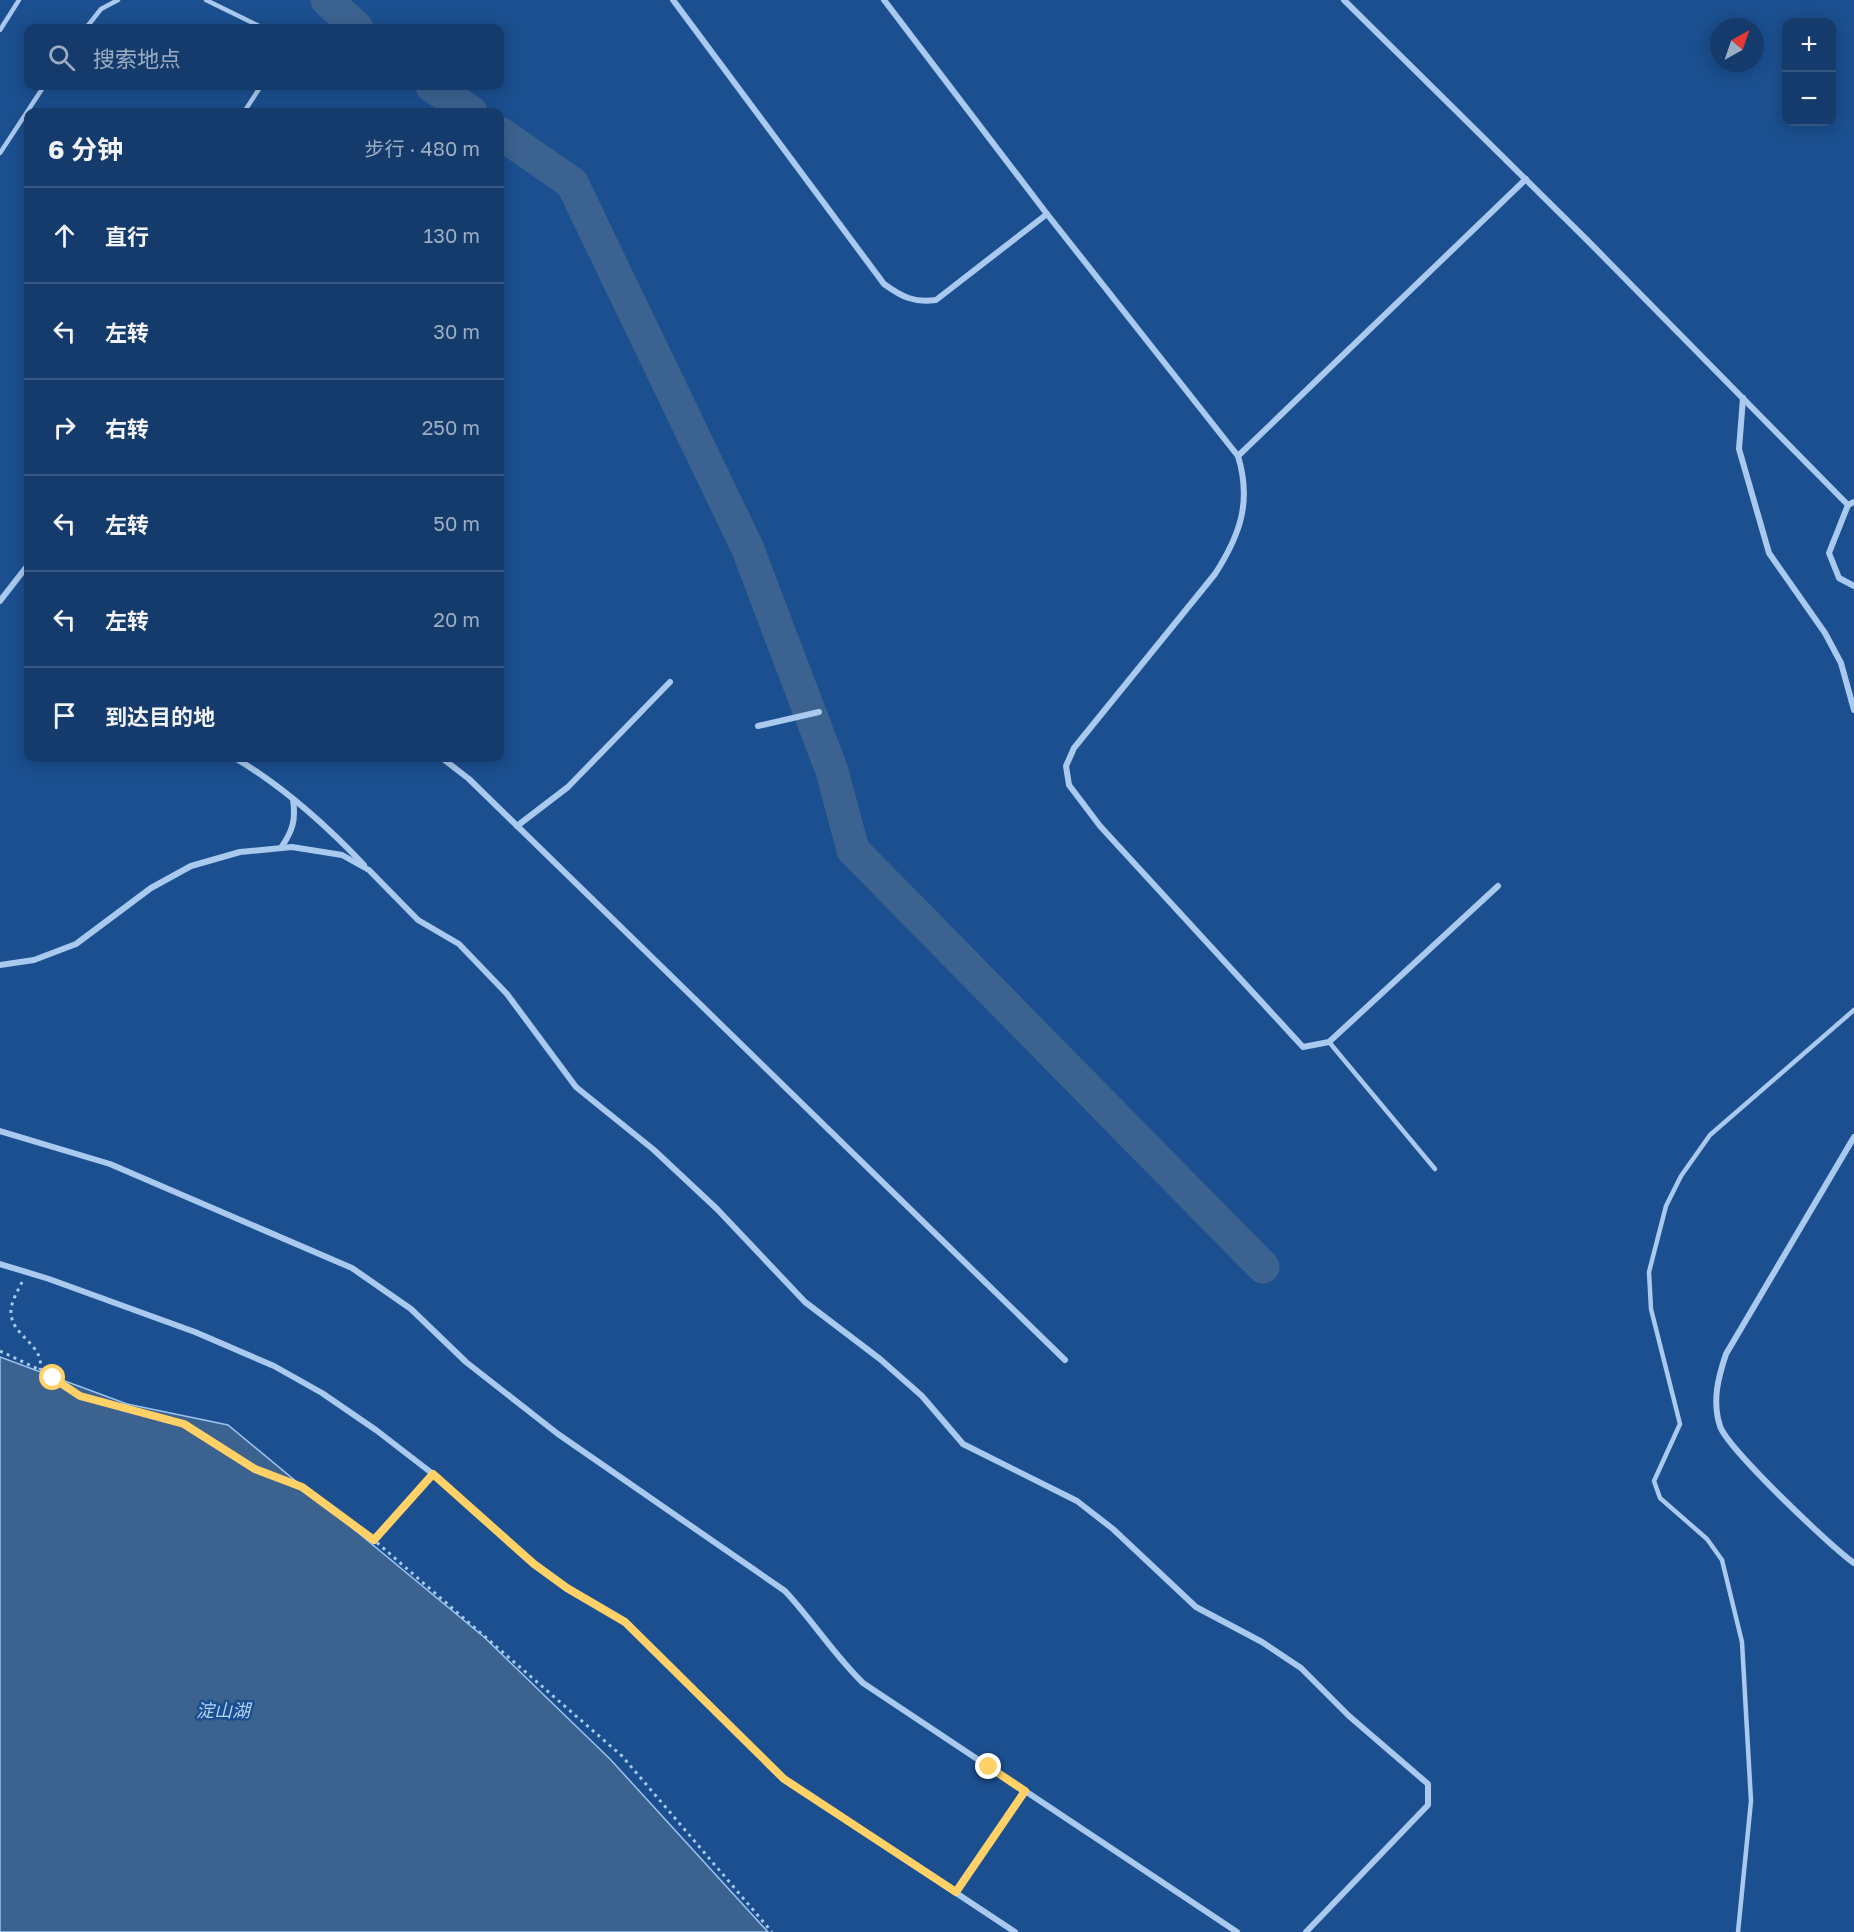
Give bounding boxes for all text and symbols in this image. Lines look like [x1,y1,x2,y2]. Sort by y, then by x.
north arrow [1710,18,1764,72]
map controls [1782,18,1836,126]
button: + [1782,18,1836,72]
search box [24,24,504,90]
icon: search [45,41,78,74]
text: 搜索地点 [93,45,181,72]
button: − [1782,72,1836,126]
text: 6 分钟 [48,134,123,165]
text: 步行 · 480 m [365,136,480,160]
icon: ahead [48,219,81,252]
text: 直行 [105,223,149,250]
text: 130 m [424,223,480,247]
icon: left [48,315,81,348]
text: 左转 [105,319,149,346]
text: 30 m [433,319,480,343]
icon: right [48,411,81,444]
text: 右转 [105,415,149,442]
text: 250 m [422,415,480,439]
icon: left [48,507,81,540]
text: 左转 [105,511,149,538]
text: 50 m [433,511,480,535]
icon: left [48,603,81,636]
text: 左转 [105,607,149,634]
text: 20 m [433,607,480,631]
icon: arrive [48,699,81,732]
text: 到达目的地 [105,703,215,730]
route start [39,1364,65,1390]
water label: 淀山湖 [196,1699,253,1721]
route end [975,1753,1001,1779]

